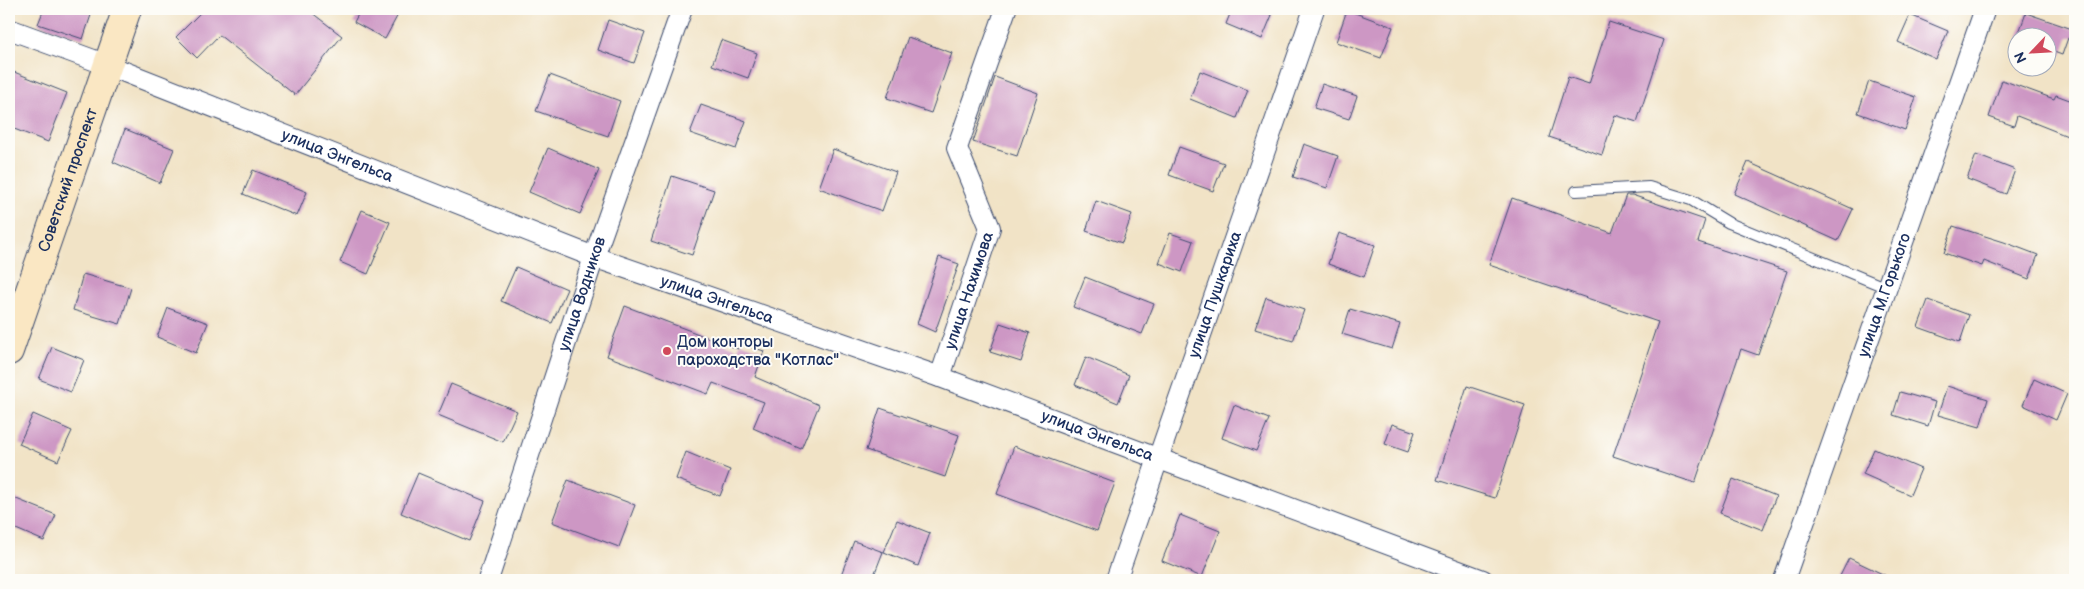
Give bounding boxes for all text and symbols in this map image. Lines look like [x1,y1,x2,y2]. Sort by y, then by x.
north arrow [2006,28,2056,78]
text: N [2011,49,2031,66]
street label: Советский проспект [34,105,102,254]
street label: улица Энгельса [279,125,396,187]
street label: улица Пушкариха [1184,228,1246,360]
street label: улица Нахимова [940,229,998,352]
street label: улица М.Горького [1854,231,1915,360]
street label: улица Водников [554,234,610,354]
street label: улица Энгельса [658,271,776,328]
place label: Дом конторы пароходства "Котлас" [677,333,839,370]
marker: Дом конторы пароходства "Котлас" [661,345,673,357]
street label: улица Энгельса [1039,406,1156,466]

